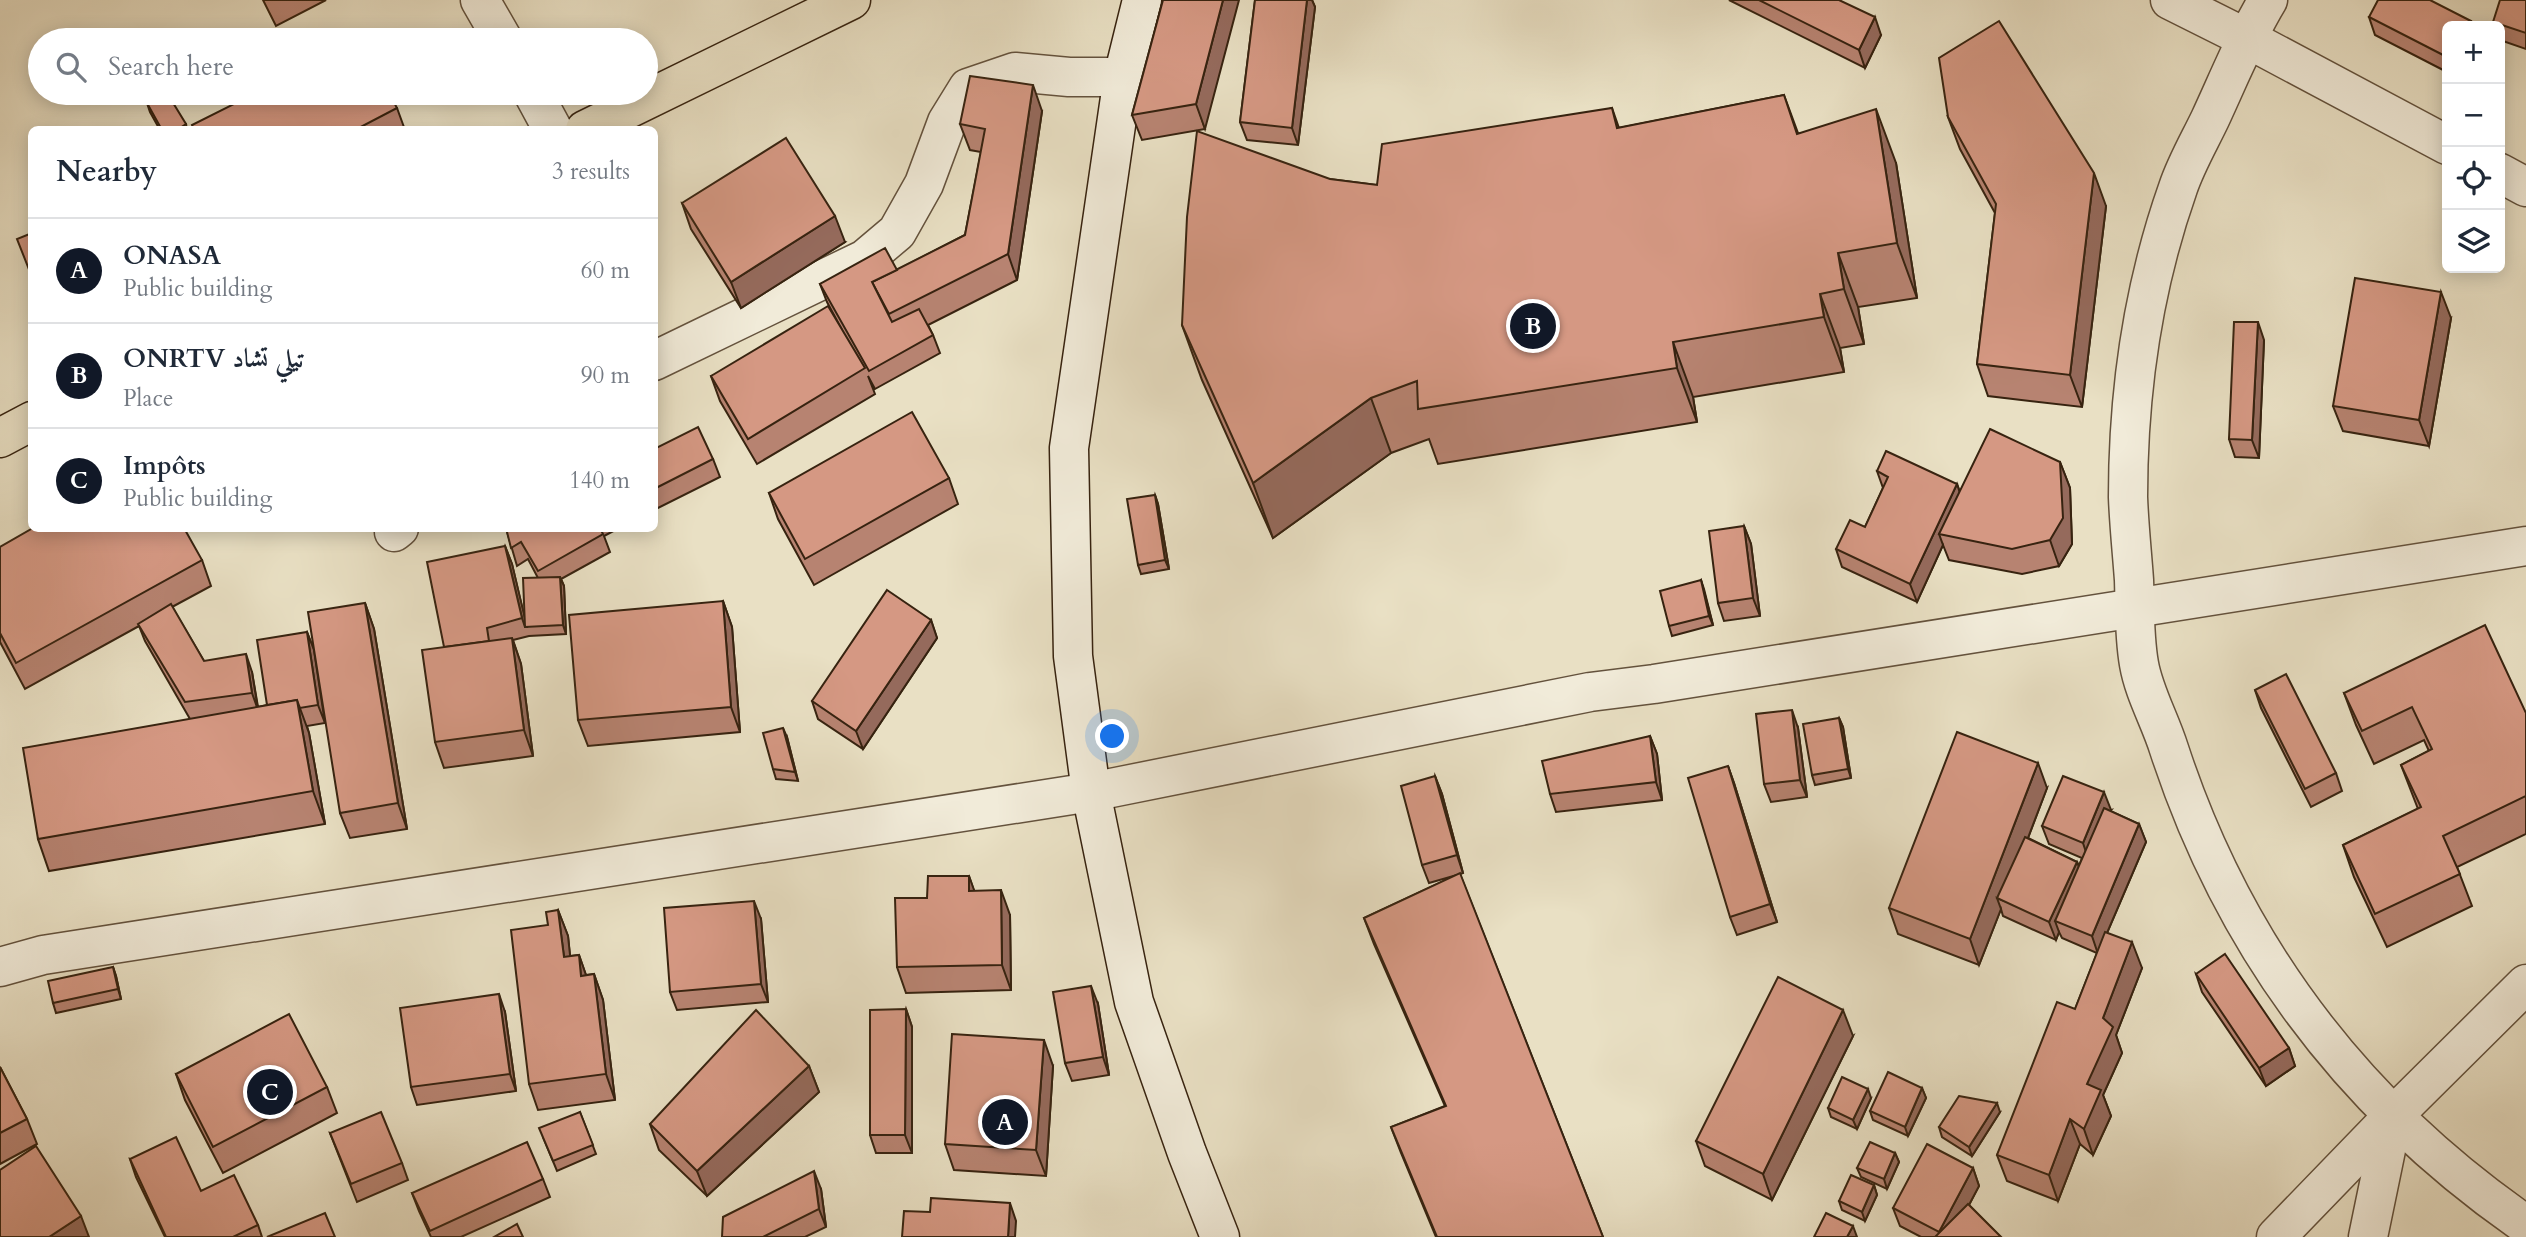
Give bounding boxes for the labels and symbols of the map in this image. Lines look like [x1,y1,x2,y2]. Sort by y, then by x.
pin: B [1510,300,1556,352]
your location [1095,719,1129,753]
pin: C [247,1066,293,1118]
pin: A [982,1096,1028,1148]

